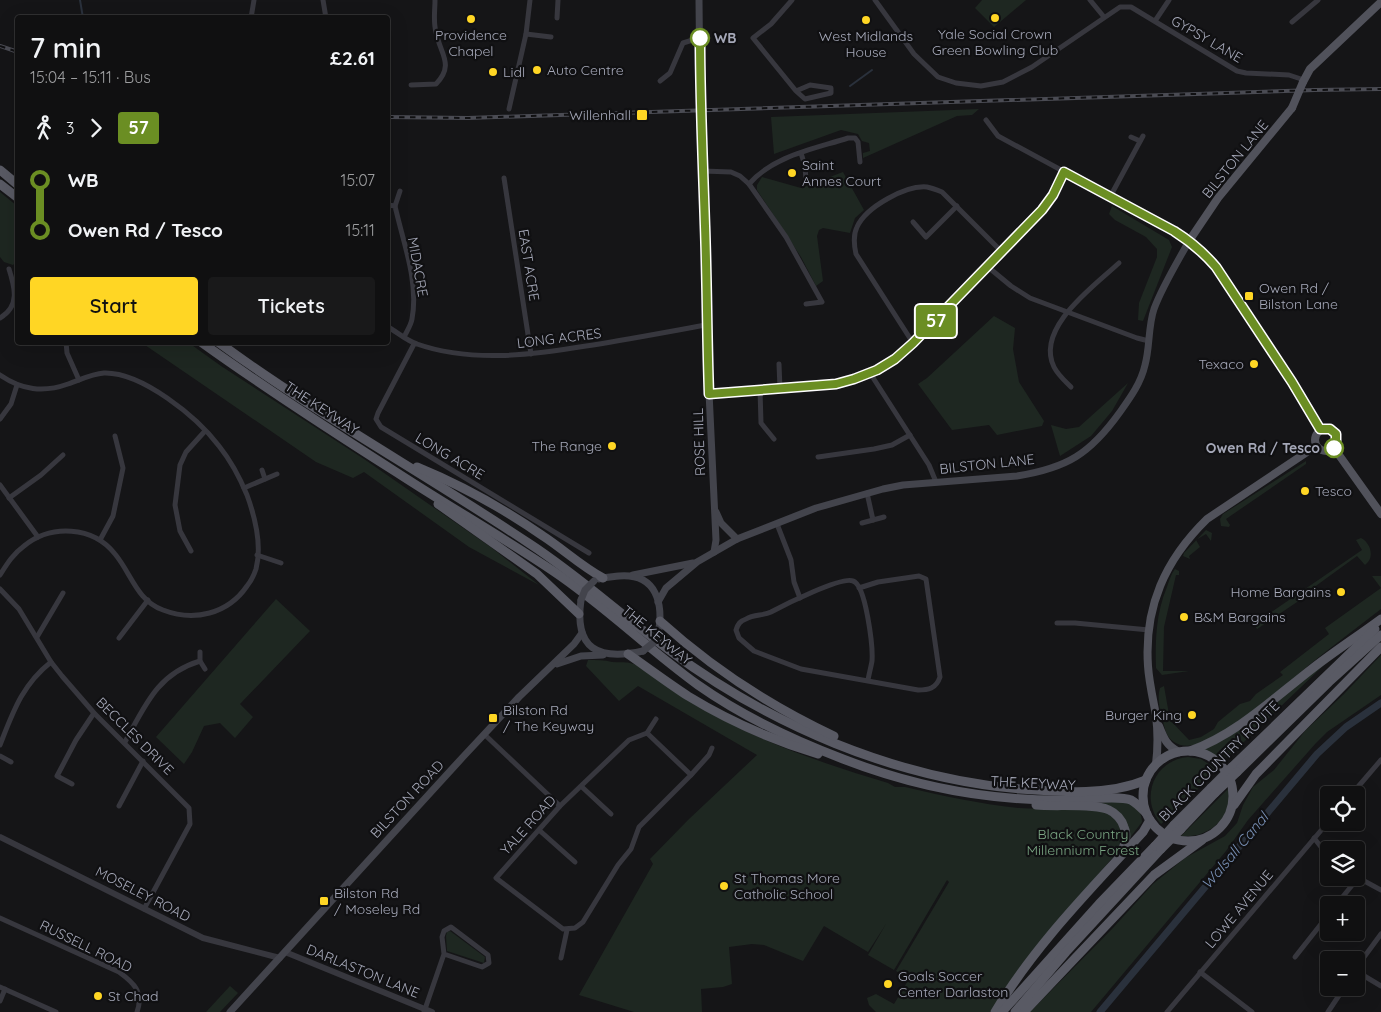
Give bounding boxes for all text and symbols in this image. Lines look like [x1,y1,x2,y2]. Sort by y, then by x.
street label: GYPSY LANE [1168,11,1246,67]
marker: Yale Social Crown Green Bowling Club [989,12,1001,24]
marker: Providence Chapel [465,13,477,25]
marker: West Midlands House [860,14,872,26]
place label: Yale Social Crown Green Bowling Club [932,25,1058,59]
place label: Providence Chapel [435,26,507,60]
place label: West Midlands House [819,27,913,61]
marker: WB [690,28,710,48]
place label: WB [714,29,736,47]
text: 7 min [30,30,101,65]
text: £2.61 [330,46,375,70]
place label: Auto Centre [547,61,624,79]
place label: Lidl [503,63,525,81]
marker: Auto Centre [531,64,543,76]
marker: Lidl [487,66,499,78]
text: 15:04 – 15:11 · Bus [30,67,151,87]
place label: Willenhall [569,106,631,124]
marker: Willenhall [635,108,649,122]
icon: walk [30,114,58,142]
icon: forward [82,114,110,142]
text: 57 [128,116,149,139]
street label: BILSTON LANE [1198,116,1272,202]
text: 3 [66,118,74,138]
place label: Saint Annes Court [802,156,881,190]
marker: Saint Annes Court [786,167,798,179]
text: WB [68,168,98,192]
text: 15:07 [341,170,375,190]
text: Owen Rd / Tesco [68,218,223,242]
text: 15:11 [346,220,375,240]
street label: EAST ACRE [514,228,544,302]
street label: MIDACRE [404,236,432,298]
button: Start [30,277,198,335]
button: Tickets [208,277,375,335]
place label: Owen Rd / Bilston Lane [1259,279,1338,313]
marker: Owen Rd / Bilston Lane [1243,290,1255,302]
line badge: 57 [914,305,958,337]
text: 57 [926,309,946,332]
street label: LONG ACRES [516,324,602,352]
place label: Texaco [1198,355,1244,373]
marker: Texaco [1248,358,1260,370]
street label: THE KEYWAY [281,377,363,439]
street label: ROSE HILL [689,407,709,476]
street label: LONG ACRE [412,428,488,484]
place label: The Range [531,437,602,455]
marker: Owen Rd / Tesco [1324,438,1344,458]
place label: Owen Rd / Tesco [1206,439,1320,457]
marker: The Range [606,440,618,452]
street label: BILSTON LANE [939,450,1035,478]
place label: Tesco [1315,482,1352,500]
marker: Tesco [1299,485,1311,497]
place label: Home Bargains [1230,583,1331,601]
marker: Home Bargains [1335,586,1347,598]
street label: THE KEYWAY [618,601,696,669]
place label: B&M Bargains [1194,608,1286,626]
marker: B&M Bargains [1178,611,1190,623]
street label: BECCLES DRIVE [92,693,178,779]
street label: BLACK COUNTRY ROUTE [1155,697,1283,825]
place label: Bilston Rd / The Keyway [503,701,594,735]
place label: Burger King [1105,706,1182,724]
marker: Burger King [1186,709,1198,721]
marker: Bilston Rd / The Keyway [487,712,499,724]
street label: BILSTON ROAD [366,756,448,842]
street label: THE KEYWAY [990,772,1076,794]
map controls [1320,786,1365,996]
button: locate [1320,786,1365,831]
street label: YALE ROAD [496,791,560,859]
water label: Walsall Canal [1197,807,1273,893]
park label: Black Country Millennium Forest [1027,825,1140,859]
button: layers [1320,841,1365,886]
street label: MOSELEY ROAD [92,862,194,926]
street label: LOWE AVENUE [1201,866,1277,952]
place label: St Thomas More Catholic School [734,869,840,903]
marker: St Thomas More Catholic School [718,880,730,892]
place label: Bilston Rd / Moseley Rd [334,884,420,918]
marker: Bilston Rd / Moseley Rd [318,895,330,907]
button: + [1320,896,1365,941]
street label: RUSSELL ROAD [37,916,135,976]
street label: DARLASTON LANE [304,940,422,1002]
button: − [1320,951,1365,996]
place label: Goals Soccer Center Darlaston [898,967,1008,1001]
marker: Goals Soccer Center Darlaston [882,978,894,990]
place label: St Chad [108,987,159,1005]
marker: St Chad [92,990,104,1002]

